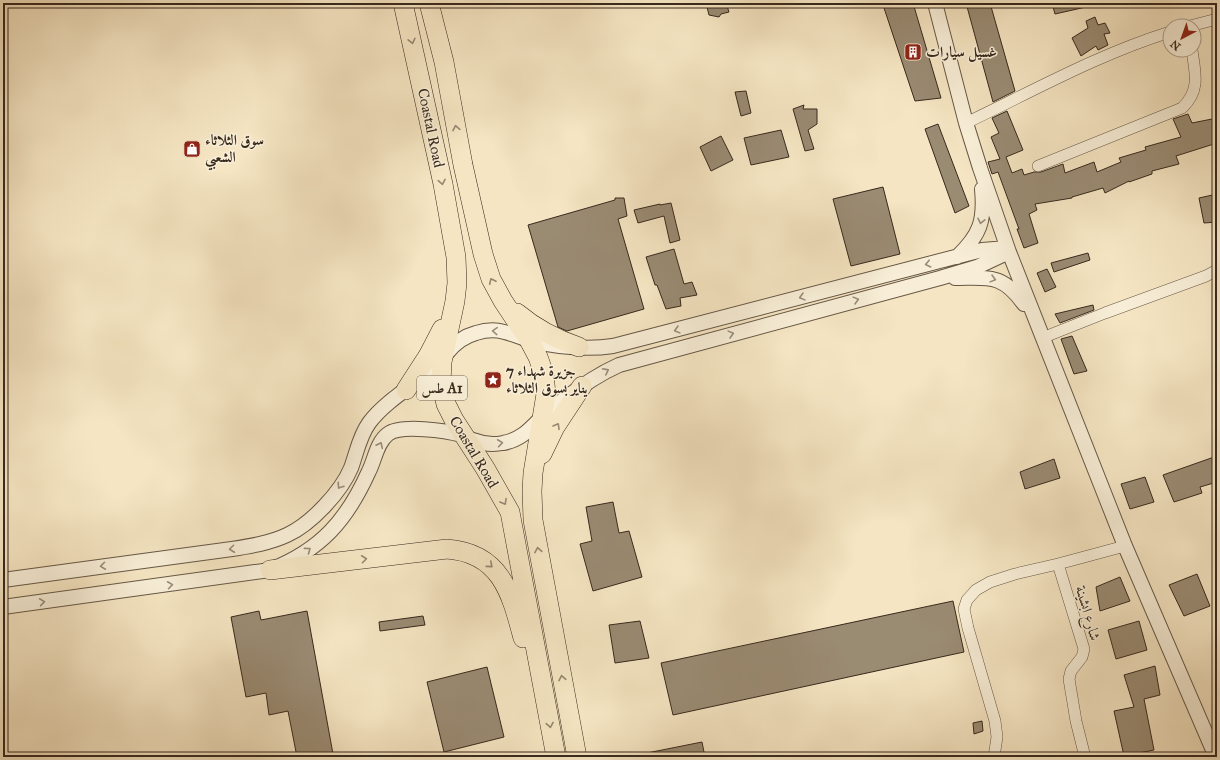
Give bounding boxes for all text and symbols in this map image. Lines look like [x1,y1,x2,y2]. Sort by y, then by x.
north arrow [1162,18,1202,58]
text: N [1167,37,1184,53]
one-way arrow [407,38,415,44]
building icon: غسيل سيارات [903,42,923,62]
place label: غسيل سيارات [926,43,997,63]
street label: Coastal Road [414,87,448,170]
one-way arrow [453,125,461,131]
place label: سوق الثلاثاء الشعبي [205,131,264,171]
shop icon: سوق الثلاثاء الشعبي [182,139,202,159]
one-way arrow [438,179,446,185]
one-way arrow [977,218,985,224]
one-way arrow [925,259,932,268]
one-way arrow [989,275,996,283]
one-way arrow [489,278,497,285]
one-way arrow [799,292,806,301]
one-way arrow [853,297,859,305]
one-way arrow [673,325,680,334]
one-way arrow [492,327,498,335]
one-way arrow [727,330,734,339]
place label: جزيرة شهداء 7 يناير بسوق الثلاثاء [506,362,588,398]
one-way arrow [602,368,609,376]
place icon: جزيرة شهداء 7 يناير بسوق الثلاثاء [483,370,503,390]
road number: طس A1 [417,376,467,400]
street label: Coastal Road [446,413,503,492]
one-way arrow [552,423,559,430]
one-way arrow [497,439,504,448]
one-way arrow [376,441,383,449]
one-way arrow [338,481,345,488]
one-way arrow [500,498,507,505]
one-way arrow [229,544,235,553]
one-way arrow [534,547,543,553]
one-way arrow [304,548,311,555]
one-way arrow [361,555,367,564]
one-way arrow [485,560,492,567]
one-way arrow [100,561,106,570]
one-way arrow [167,581,174,590]
street label: شارع ابشينة [1068,584,1104,644]
one-way arrow [39,598,45,607]
one-way arrow [558,674,566,681]
one-way arrow [546,722,554,728]

